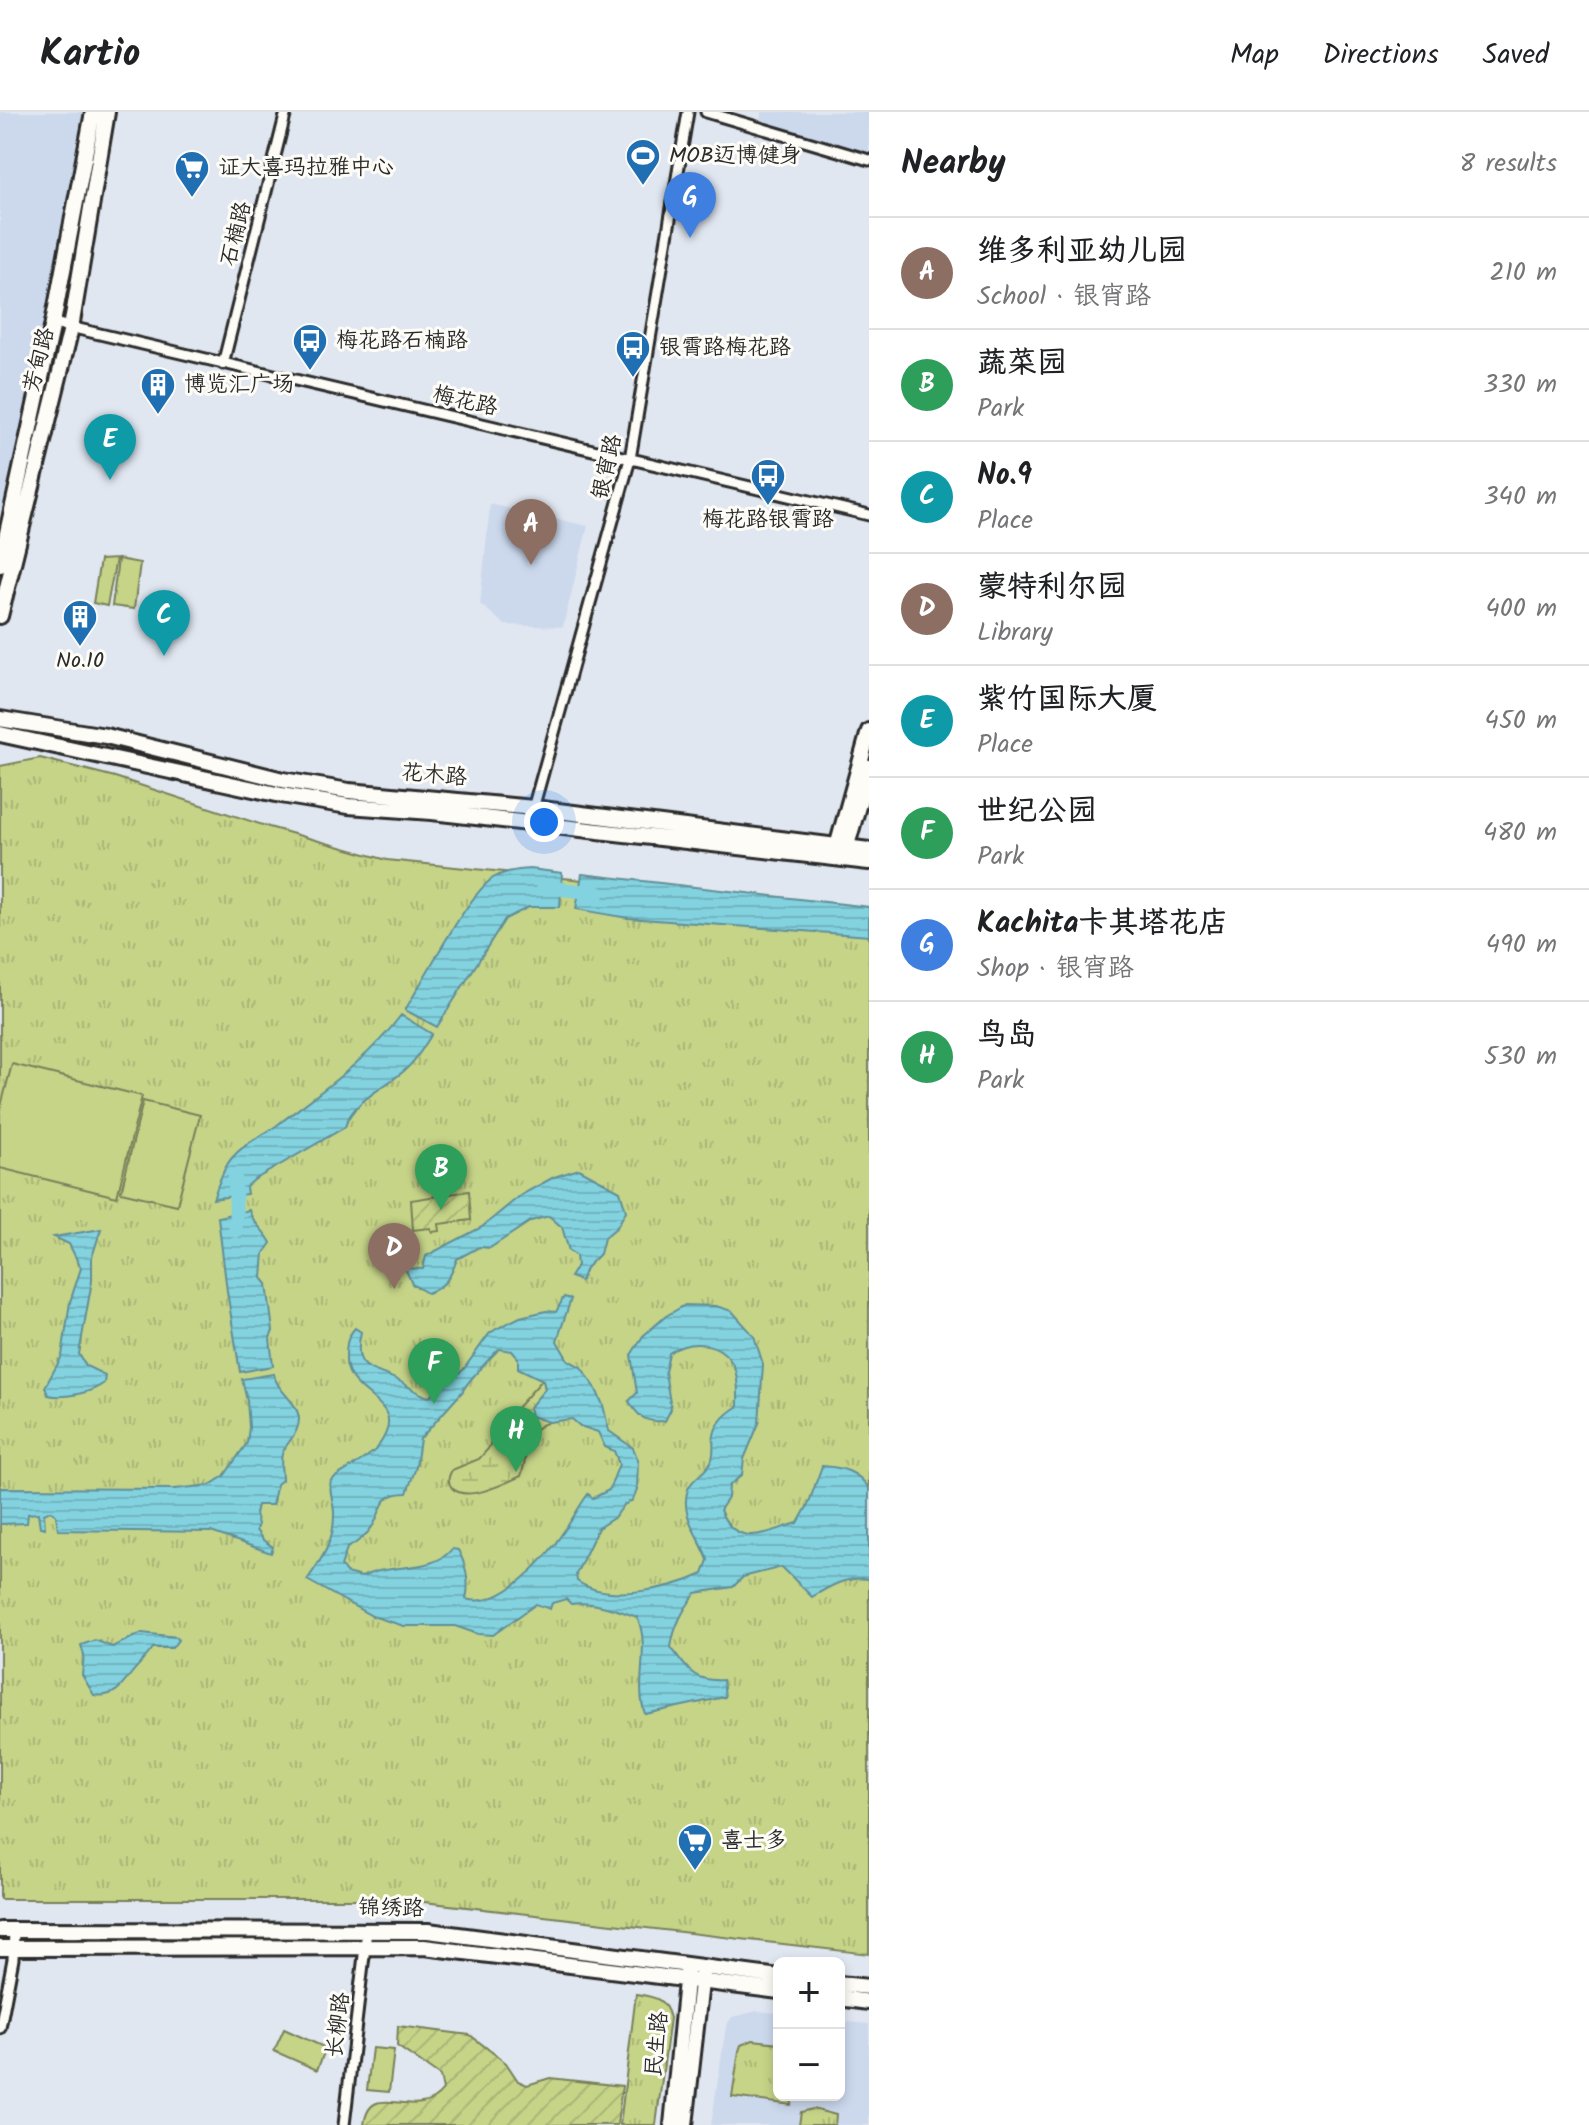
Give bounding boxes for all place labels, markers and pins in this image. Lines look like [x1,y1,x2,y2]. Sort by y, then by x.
sports icon: MOB迈博健身 [624,137,662,187]
place label: MOB迈博健身 [669,139,802,174]
supermarket icon: 证大喜玛拉雅中心 [173,149,211,199]
place label: 证大喜玛拉雅中心 [218,151,394,186]
pin: G [664,172,716,238]
bus stop icon: 梅花路石楠路 [291,322,329,372]
place label: 梅花路石楠路 [336,324,468,359]
bus stop icon: 银霄路梅花路 [614,329,652,379]
place label: 银霄路梅花路 [659,331,791,366]
building icon: 博览汇广场 [139,366,177,416]
place label: 博览汇广场 [184,368,294,403]
pin: E [84,414,136,480]
bus stop icon: 梅花路银霄路 [749,457,787,507]
pin: A [505,499,557,565]
place label: 梅花路银霄路 [702,503,834,538]
pin: C [138,590,190,656]
building icon: No.10 [61,598,99,648]
place label: No.10 [56,644,104,679]
pin: B [415,1144,467,1210]
pin: D [368,1223,420,1289]
pin: F [408,1338,460,1404]
pin: H [490,1406,542,1472]
supermarket icon: 喜士多 [676,1822,714,1872]
place label: 喜士多 [721,1824,787,1859]

